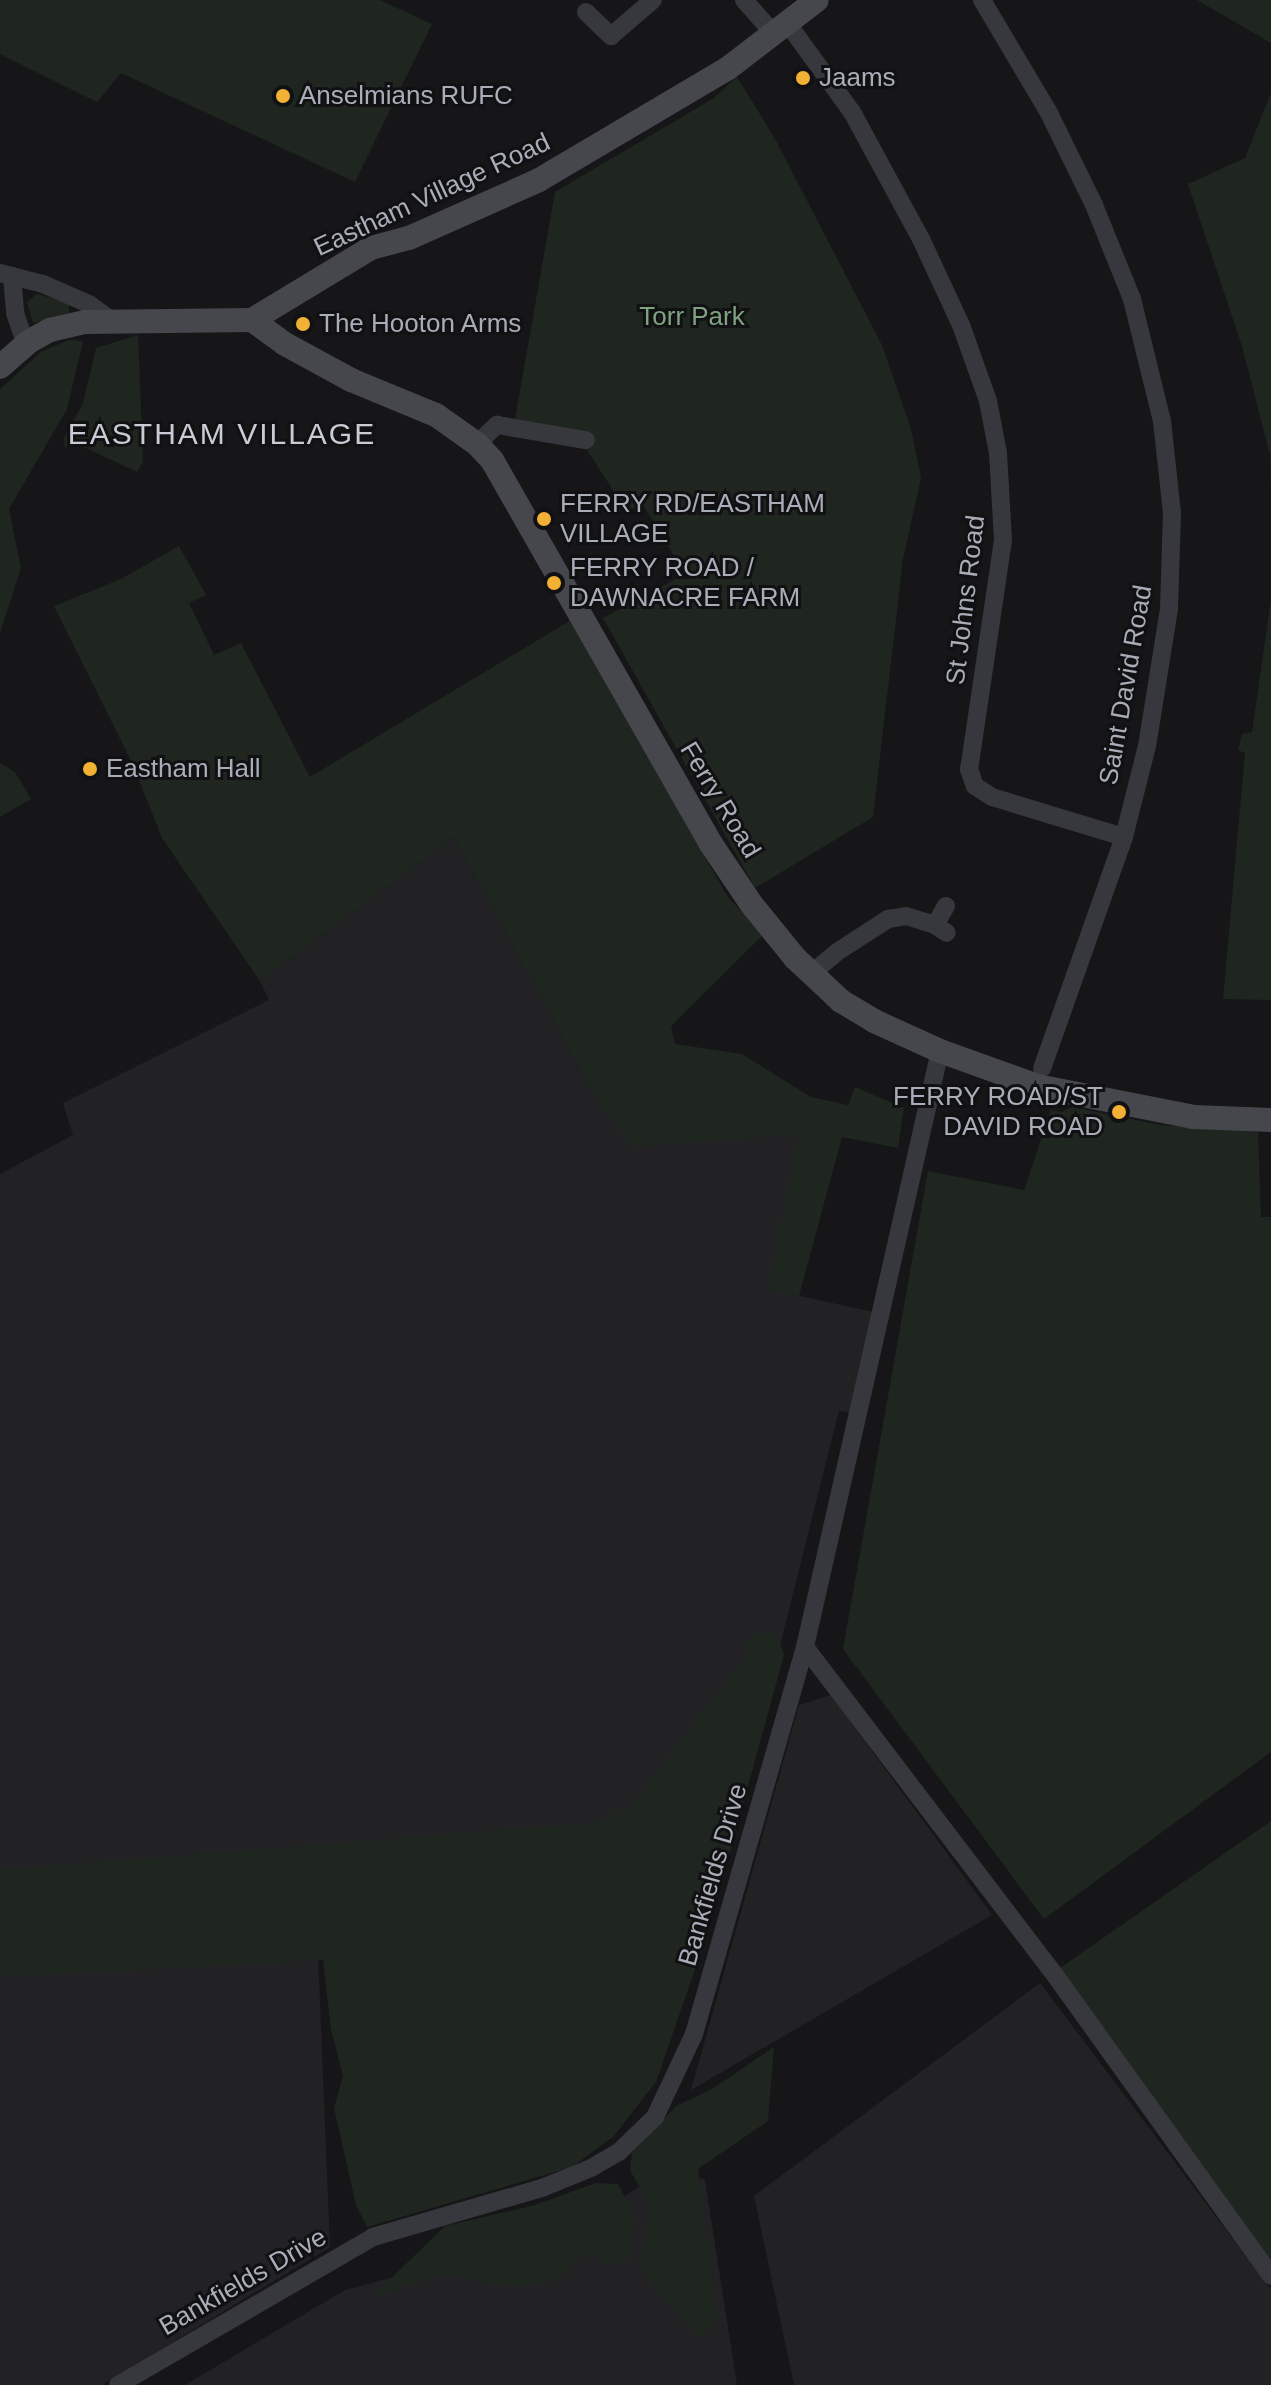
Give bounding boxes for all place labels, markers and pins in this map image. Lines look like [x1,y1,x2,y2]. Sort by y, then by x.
place label: Jaams [819,62,896,94]
marker: Jaams [794,69,812,87]
place label: Anselmians RUFC [299,80,513,112]
marker: Anselmians RUFC [274,87,292,105]
place label: The Hooton Arms [319,308,523,340]
marker: The Hooton Arms [294,315,312,333]
place label: FERRY RD/EASTHAM VILLAGE [560,488,825,550]
marker: FERRY RD/EASTHAM VILLAGE [535,510,553,528]
place label: FERRY ROAD / DAWNACRE FARM [570,552,800,614]
marker: FERRY ROAD / DAWNACRE FARM [545,574,563,592]
place label: Eastham Hall [106,753,261,785]
marker: Eastham Hall [81,760,99,778]
place label: FERRY ROAD/ST DAVID ROAD [893,1081,1103,1142]
marker: FERRY ROAD/ST DAVID ROAD [1110,1103,1128,1121]

